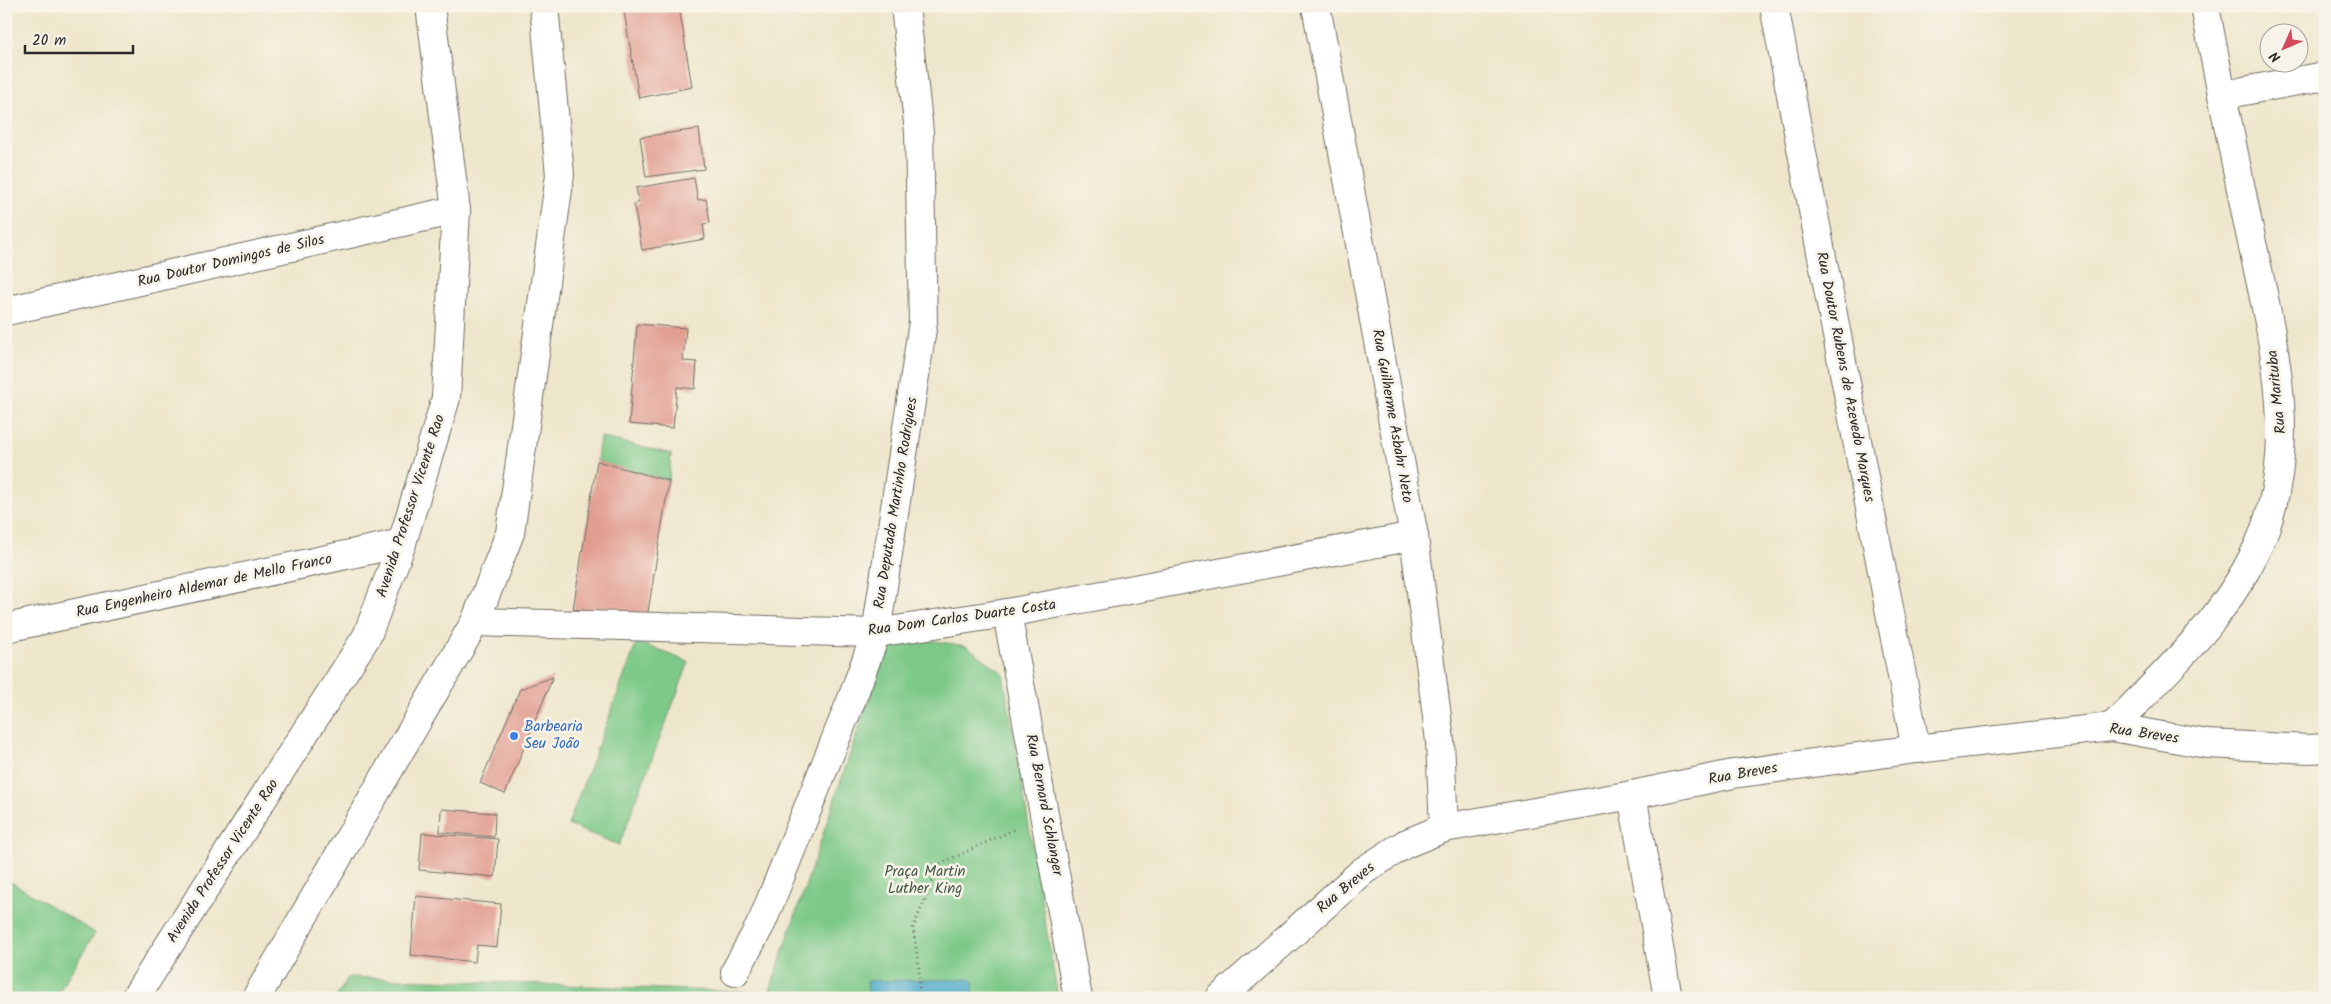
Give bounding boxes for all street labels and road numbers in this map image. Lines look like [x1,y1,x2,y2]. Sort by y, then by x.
street label: Rua Doutor Domingos de Silos [135,228,327,294]
street label: Rua Doutor Rubens de Azevedo Marques [1809,250,1881,505]
street label: Rua Guilherme Asbahr Neto [1365,327,1419,505]
street label: Rua Marituba [2261,349,2293,435]
street label: Rua Deputado Martinho Rodrigues [867,395,925,611]
street label: Avenida Professor Vicente Rao [370,411,452,601]
street label: Rua Engenheiro Aldemar de Mello Franco [74,547,334,625]
street label: Rua Dom Carlos Duarte Costa [866,593,1058,643]
street label: Rua Breves [2108,717,2181,751]
street label: Rua Bernard Schlanger [1018,732,1070,879]
street label: Rua Breves [1707,756,1780,792]
street label: Avenida Professor Vicente Rao [161,774,285,948]
street label: Rua Breves [1312,856,1381,920]

